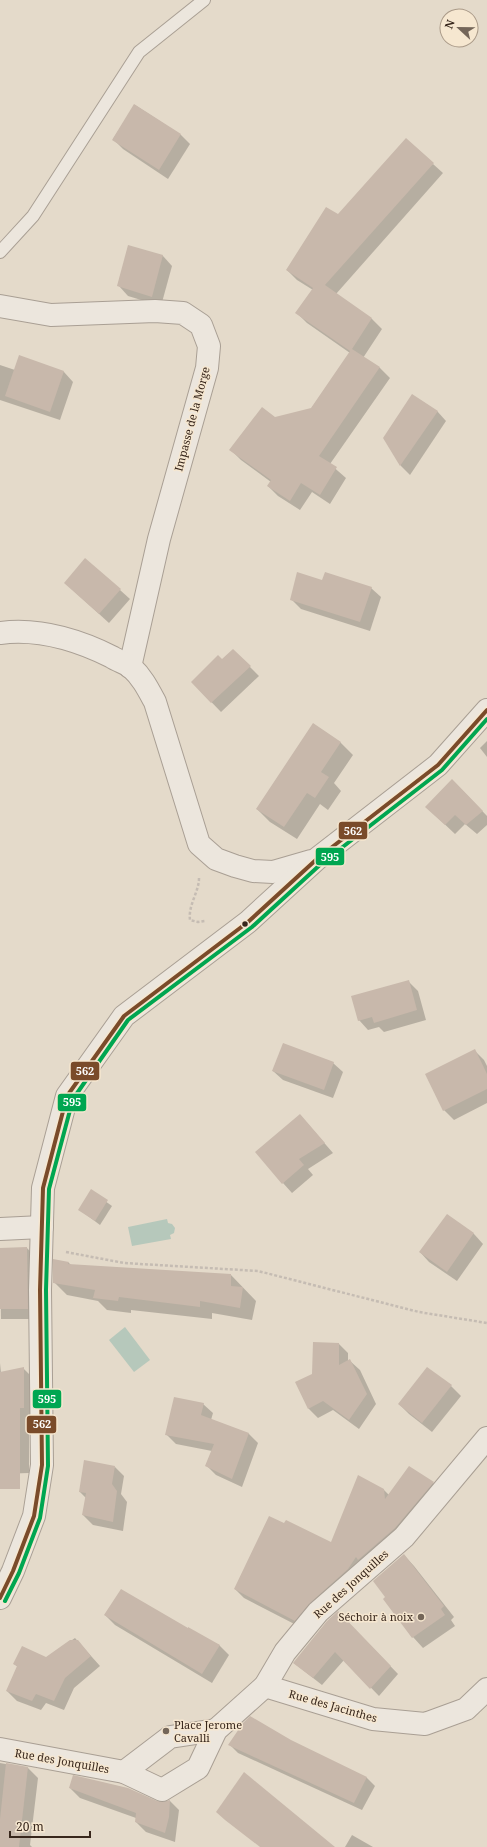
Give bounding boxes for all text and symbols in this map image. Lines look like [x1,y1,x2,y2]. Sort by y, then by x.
north arrow [439,8,479,48]
text: N [441,17,458,31]
street label: Impasse de la Morge [170,365,213,473]
line badge: 562 [338,821,368,840]
text: 562 [344,823,362,838]
line badge: 595 [315,847,345,866]
text: 595 [321,849,339,864]
unlabelled marker [240,919,250,929]
line badge: 562 [70,1061,100,1081]
text: 562 [76,1063,94,1078]
line badge: 595 [57,1093,87,1112]
text: 595 [63,1094,81,1109]
line badge: 595 [32,1389,62,1409]
text: 595 [38,1391,56,1406]
line badge: 562 [26,1415,57,1434]
text: 562 [33,1416,51,1431]
street label: Rue des Jonquilles [310,1546,391,1621]
place label: Séchoir à noix [338,1609,414,1624]
marker: Séchoir à noix [416,1612,426,1622]
street label: Rue des Jacinthes [287,1686,379,1725]
place label: Place Jerome Cavalli [174,1717,242,1745]
marker: Place Jerome Cavalli [161,1726,171,1736]
street label: Rue des Jonquilles [14,1745,111,1776]
scale bar [10,1813,90,1839]
text: 20 m [16,1818,44,1835]

